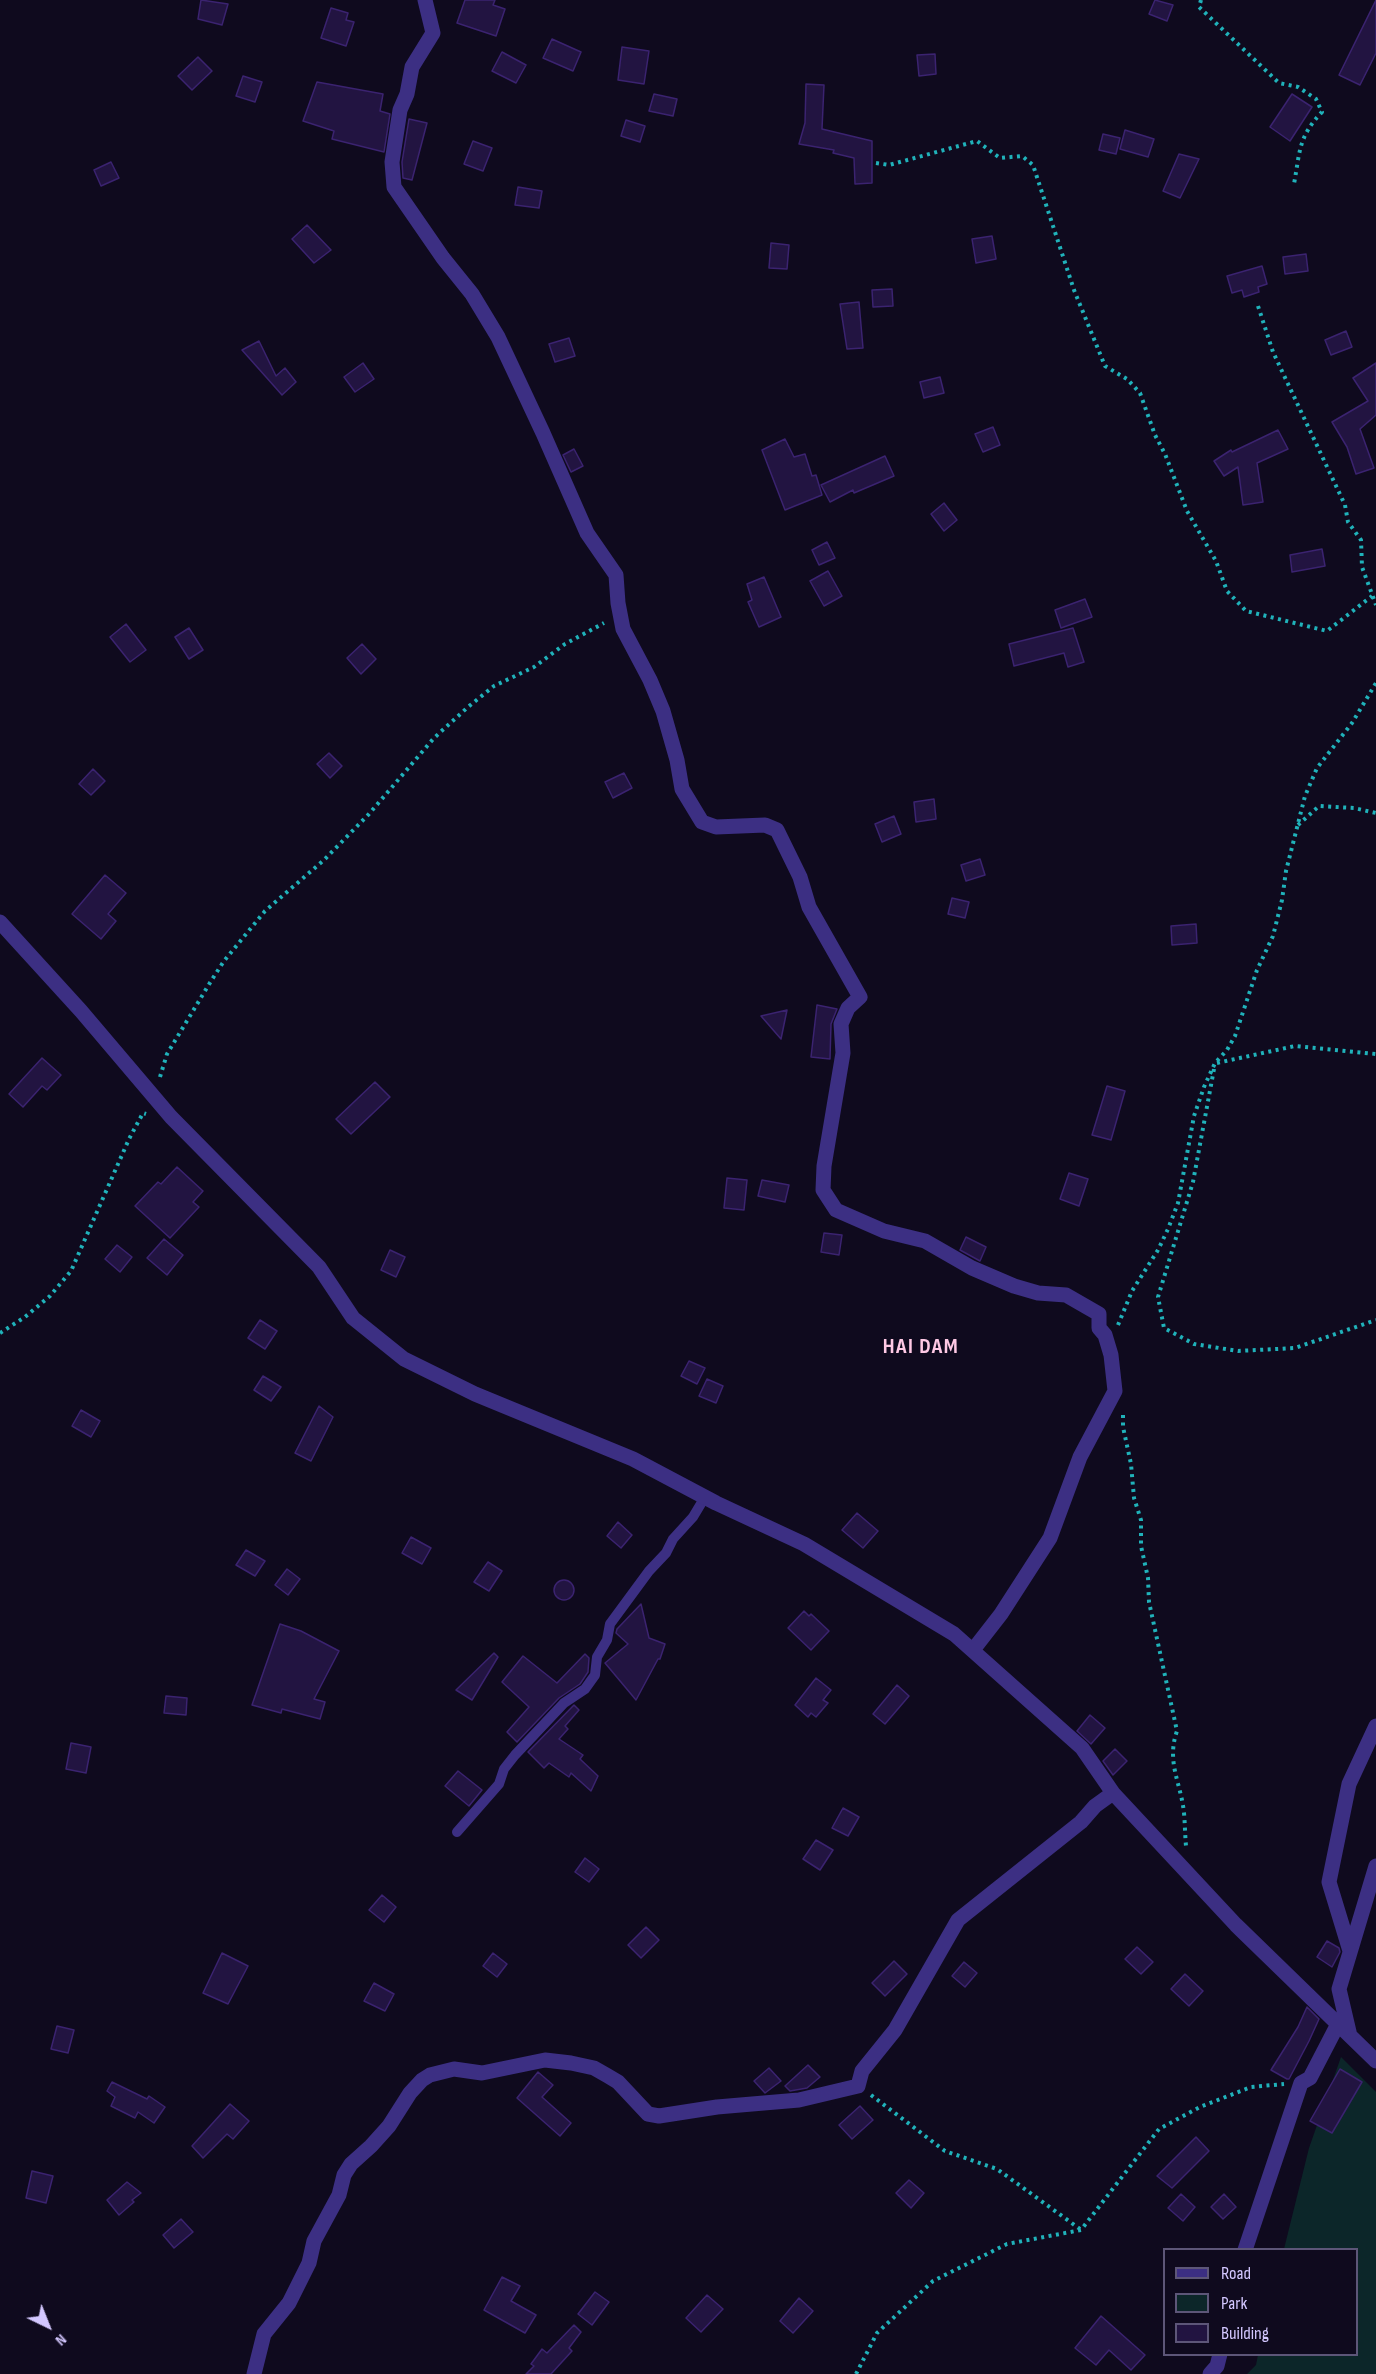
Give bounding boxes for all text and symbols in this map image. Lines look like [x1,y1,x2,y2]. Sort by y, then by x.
district label: HAI DAM [883,1334,959,1360]
legend [1163,2248,1358,2356]
text: Road [1221,2263,1251,2284]
text: Park [1221,2293,1247,2314]
north arrow [18,2296,78,2356]
text: Building [1221,2323,1269,2344]
text: N [51,2330,70,2349]

